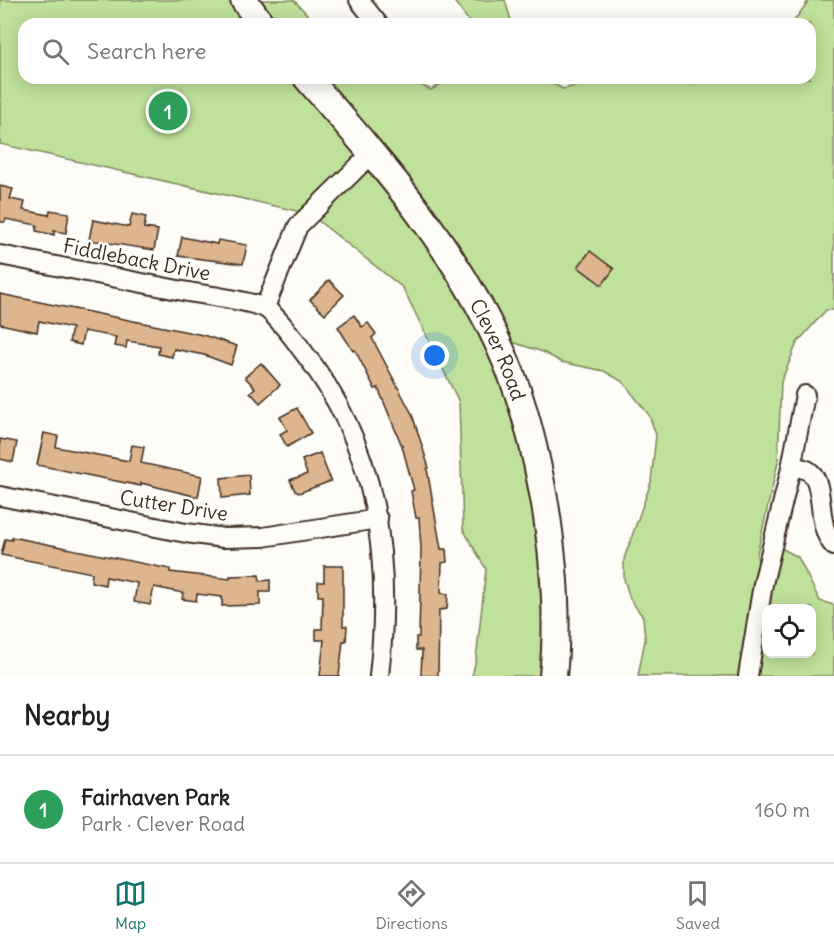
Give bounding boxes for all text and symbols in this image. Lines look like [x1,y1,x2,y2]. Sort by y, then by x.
search box [18,18,816,84]
icon: search [39,35,72,68]
text: Search here [87,37,206,65]
pin: 1 [148,88,188,134]
street label: Fiddleback Drive [61,232,213,286]
street label: Clever Road [465,294,532,404]
your location [420,341,449,370]
street label: Cutter Drive [118,484,230,526]
map controls [762,604,816,658]
button: locate [762,604,816,658]
text: Nearby [24,699,110,732]
text: Fairhaven Park [81,783,230,811]
text: 1 [40,797,47,822]
text: 160 m [755,797,810,822]
text: Park · Clever Road [81,811,245,836]
tab: Map [114,877,147,933]
tab: Directions [375,877,448,933]
tab: Saved [676,877,720,933]

